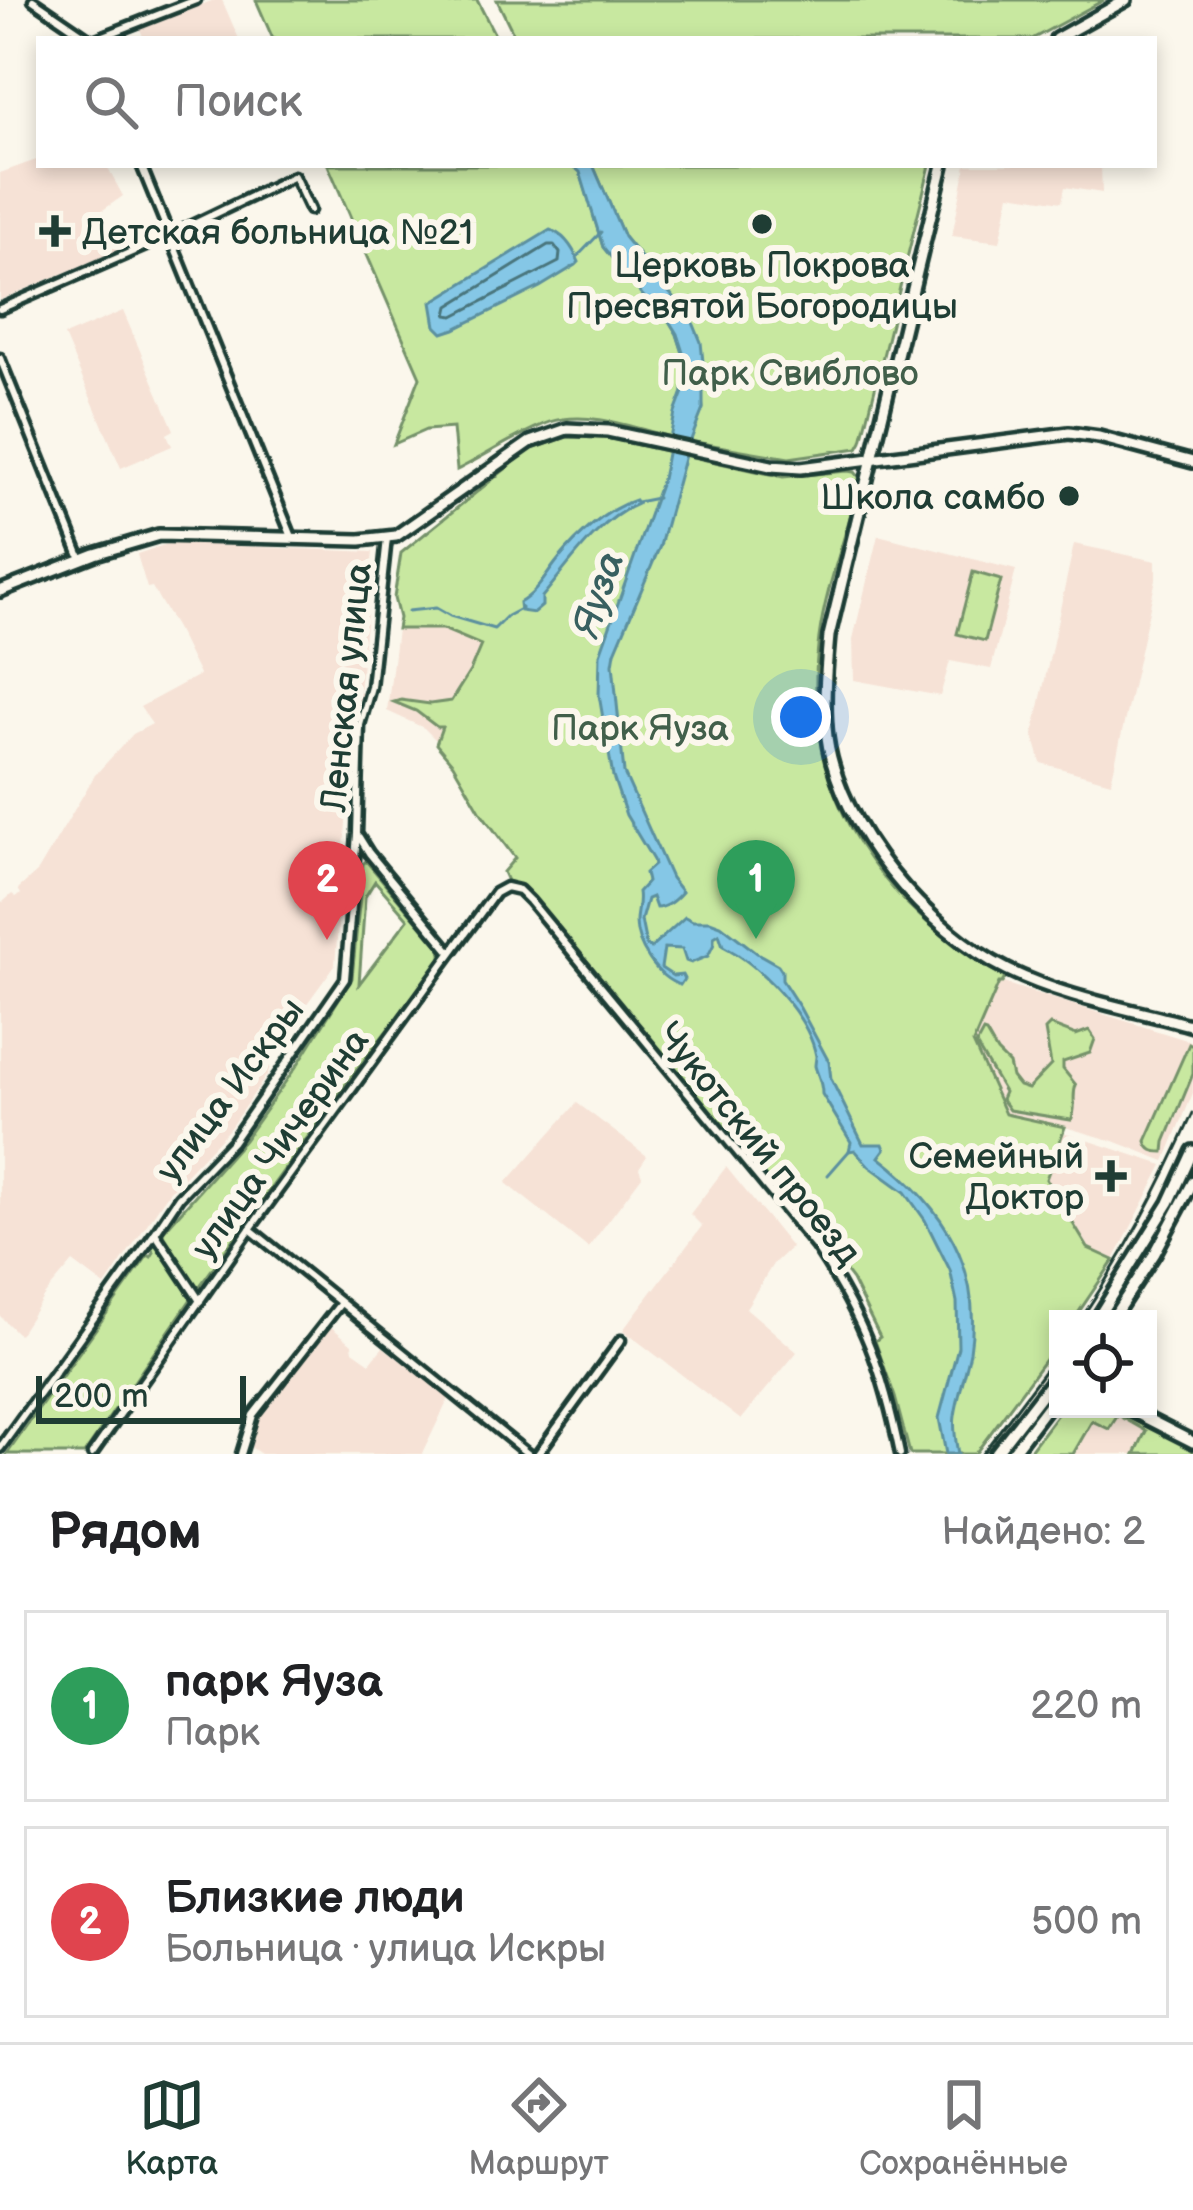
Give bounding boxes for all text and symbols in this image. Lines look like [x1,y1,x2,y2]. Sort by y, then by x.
search box [36,36,1157,168]
icon: search [78,69,144,135]
text: Поиск [174,75,302,130]
marker: Церковь Покрова Пресвятой Богородицы [749,211,775,237]
place label: Детская больница №21 [82,212,473,255]
marker: Детская больница №21 [39,215,71,247]
place label: Церковь Покрова Пресвятой Богородицы [566,245,958,329]
park label: Парк Свиблово [661,353,919,396]
place label: Школа самбо [821,477,1045,520]
marker: Школа самбо [1056,483,1082,509]
water label: Яуза [563,546,635,644]
street label: Ленская улица [313,561,382,815]
your location [771,687,831,747]
park label: Парк Яуза [551,708,729,751]
pin: 1 [717,840,795,939]
pin: 2 [288,841,366,940]
street label: улица Искры [148,990,314,1191]
street label: Чукотский проезд [647,1015,869,1275]
street label: улица Чичерина [183,1021,379,1268]
place label: Семейный Доктор [908,1136,1084,1220]
marker: Семейный Доктор [1095,1160,1127,1192]
map controls [1049,1310,1157,1418]
button: locate [1049,1310,1157,1418]
scale bar [36,1370,246,1423]
text: 200 m [54,1377,148,1417]
text: Рядом [48,1502,202,1563]
text: Найдено: 2 [941,1509,1145,1556]
text: парк Яуза [165,1655,383,1710]
text: 1 [82,1683,98,1730]
text: 220 m [1030,1683,1142,1730]
text: Парк [165,1710,260,1757]
text: Близкие люди [165,1871,465,1926]
text: 2 [78,1899,102,1946]
text: 500 m [1031,1899,1142,1946]
text: Больница · улица Искры [165,1926,606,1973]
tab: Карта [125,2072,218,2184]
tab: Маршрут [469,2072,609,2184]
tab: Сохранённые [859,2072,1068,2184]

